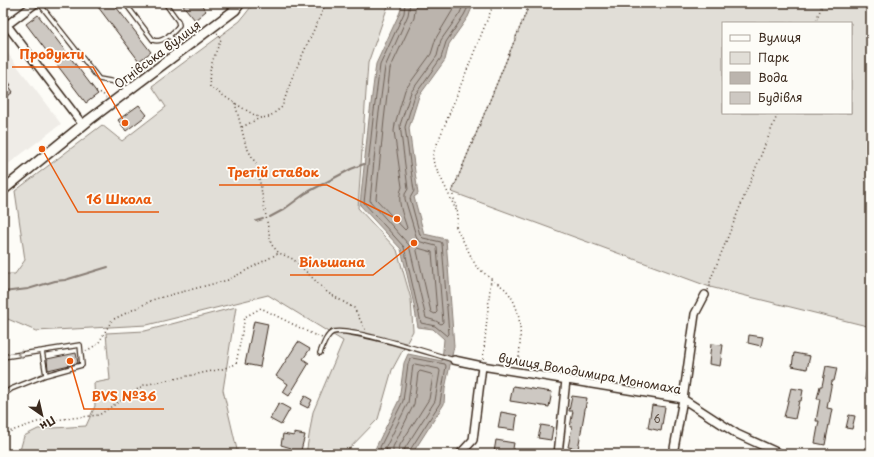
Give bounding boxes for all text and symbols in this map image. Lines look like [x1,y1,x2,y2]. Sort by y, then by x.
street label: Огнівська вулиця [110,15,204,93]
legend [722,22,852,114]
text: Вулиця [758,28,801,46]
callout: Продукти [12,42,93,67]
text: Продукти [20,44,84,63]
text: Парк [758,48,790,66]
text: Вода [758,68,788,86]
text: Будівля [758,88,803,106]
callout: Третій ставок [219,160,327,185]
text: Третій ставок [227,162,319,181]
callout: 16 Школа [78,187,159,212]
text: 16 Школа [86,189,152,208]
callout: Вільшана [290,250,373,275]
text: Вільшана [299,252,365,271]
street label: вулиця Володимира Мономаха [497,348,683,398]
one-way arrow [17,349,23,358]
callout: BVS №36 [84,384,164,409]
text: BVS №36 [92,386,156,405]
north arrow [22,395,62,435]
house number: 6 [653,411,661,426]
text: Пн [37,412,59,435]

